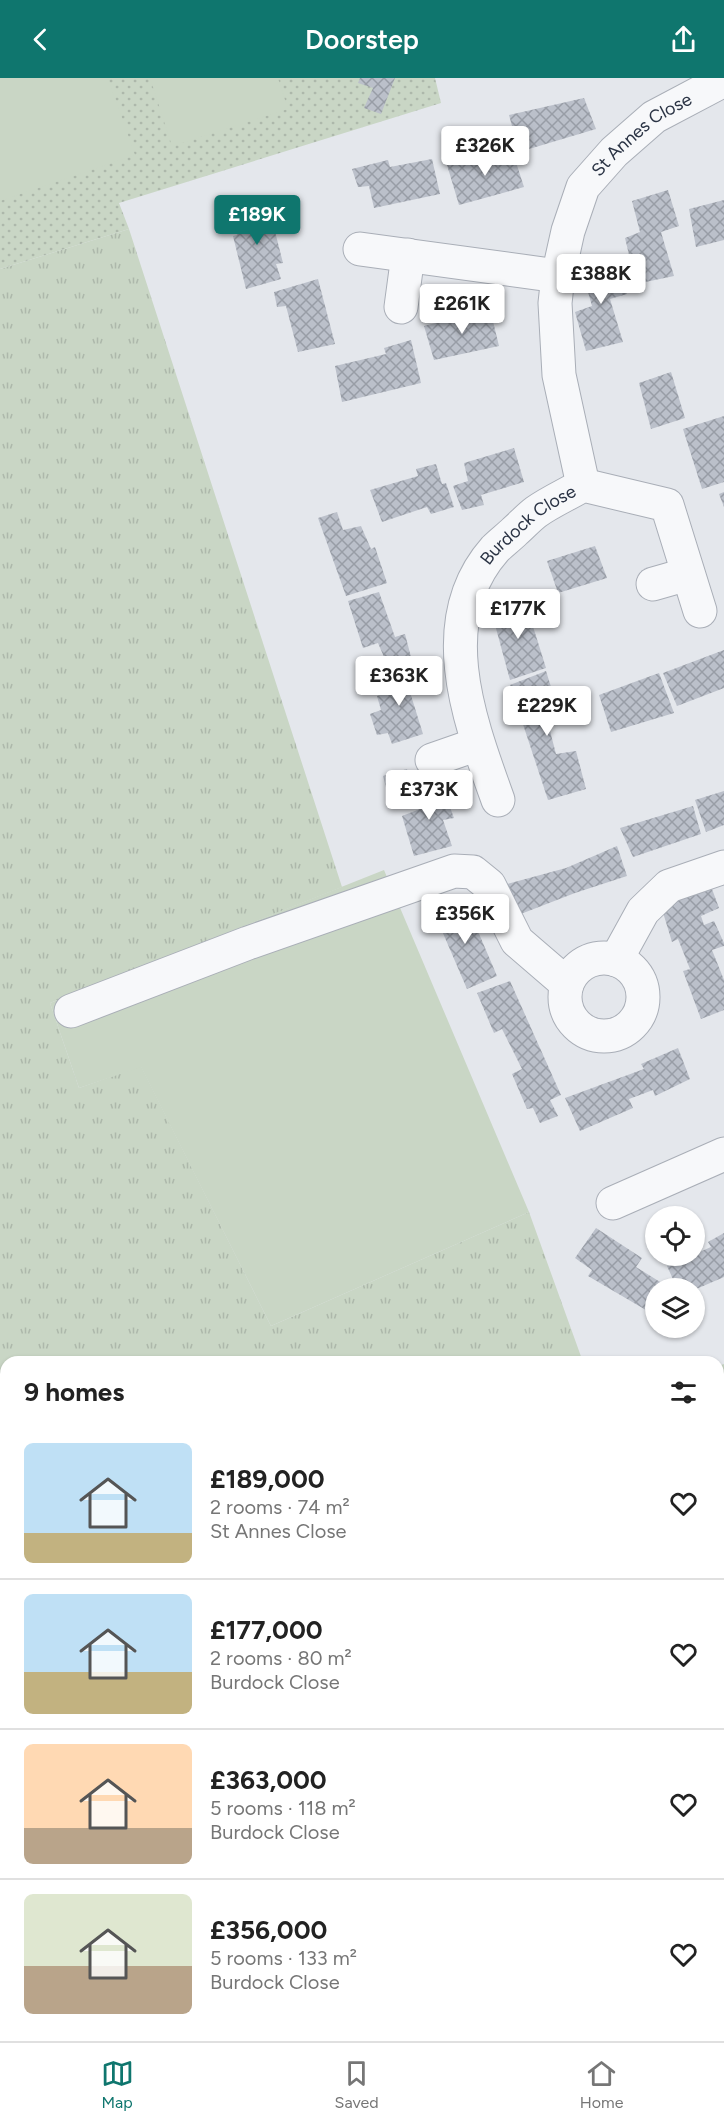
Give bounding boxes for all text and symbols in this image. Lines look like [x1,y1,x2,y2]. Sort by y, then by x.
icon: back [24,23,57,56]
text: Doorstep [305,23,419,56]
icon: share [667,23,700,56]
street label: St Annes Close [587,88,696,181]
pin: £326K [443,126,527,177]
text: £326K [455,133,515,157]
pin: £189K [215,195,299,246]
text: £189K [228,202,286,226]
pin: £388K [559,254,643,305]
text: £388K [571,261,631,285]
pin: £261K [420,284,504,335]
text: £261K [434,291,490,315]
street label: Burdock Close [476,480,580,569]
pin: £177K [476,589,560,640]
text: £177K [490,596,546,620]
pin: £363K [357,656,441,707]
text: £363K [369,663,429,687]
pin: £229K [505,686,589,737]
text: £229K [517,693,577,717]
pin: £373K [387,770,471,821]
text: £373K [400,777,458,801]
pin: £356K [423,894,507,945]
text: £356K [435,901,495,925]
map controls [645,1206,705,1338]
button: locate [645,1206,705,1266]
button: layers [645,1278,705,1338]
text: 9 homes [24,1376,124,1408]
icon: filters [667,1376,700,1409]
text: £189,000 [210,1463,325,1495]
icon: home [72,1467,144,1539]
icon: heart [667,1487,700,1520]
text: 2 rooms · 74 m² [210,1495,350,1519]
text: St Annes Close [210,1519,346,1543]
text: £177,000 [210,1614,323,1646]
icon: home [72,1618,144,1690]
icon: heart [667,1638,700,1671]
text: 2 rooms · 80 m² [210,1646,352,1670]
text: Burdock Close [210,1670,340,1694]
text: £363,000 [210,1764,327,1796]
icon: home [72,1768,144,1840]
icon: heart [667,1788,700,1821]
text: 5 rooms · 118 m² [210,1796,356,1820]
text: Burdock Close [210,1820,340,1844]
text: £356,000 [210,1914,327,1946]
icon: home [72,1918,144,1990]
icon: heart [667,1938,700,1971]
text: 5 rooms · 133 m² [210,1946,357,1970]
text: Burdock Close [210,1970,340,1994]
tab: Map [101,2057,134,2112]
tab: Saved [335,2057,379,2112]
tab: Home [580,2057,623,2112]

